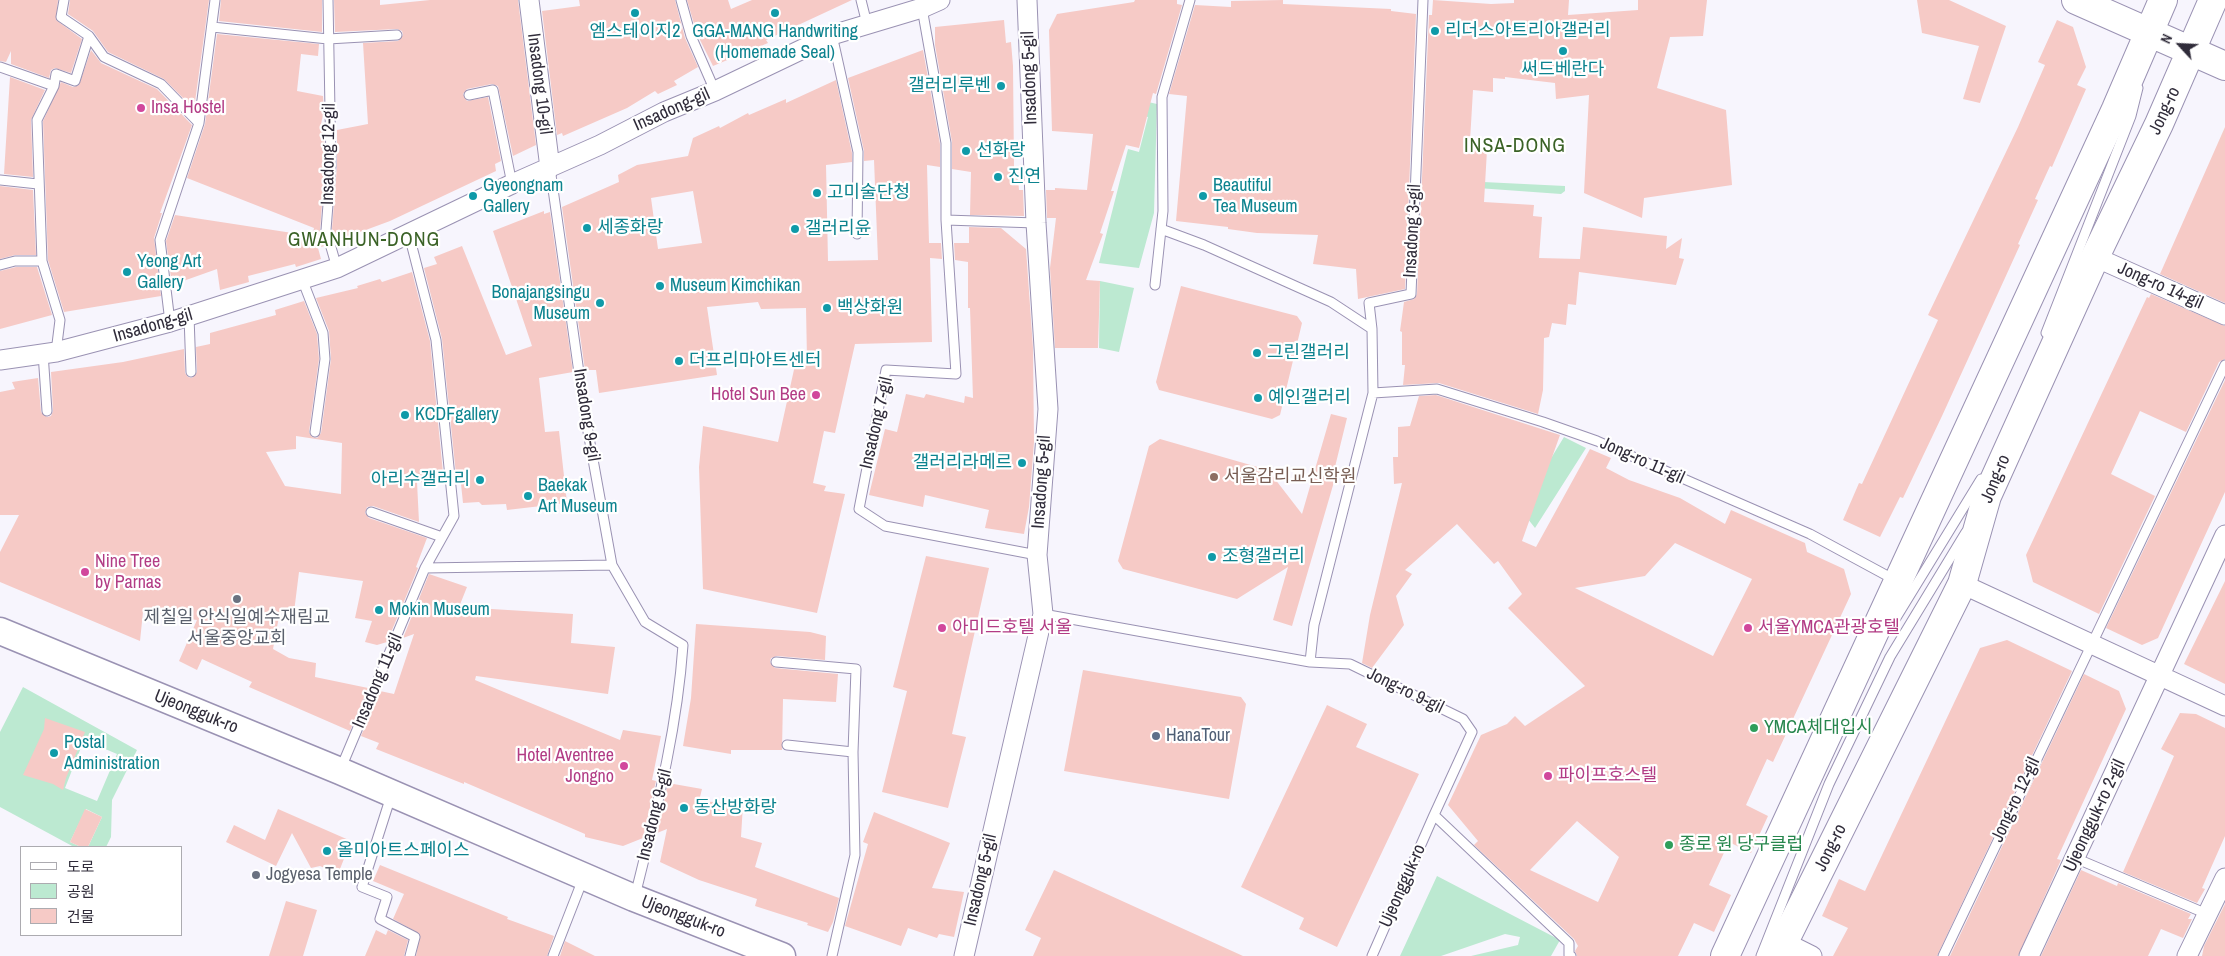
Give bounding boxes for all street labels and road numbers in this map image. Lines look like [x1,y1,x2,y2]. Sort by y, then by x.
street label: Insadong 5-gil [1018,31,1042,125]
street label: Insadong 10-gil [522,32,556,136]
street label: Insadong-gil [631,84,713,136]
street label: Jong-ro [2145,84,2185,138]
street label: Insadong 12-gil [317,103,341,205]
street label: Insadong 3-gil [1400,184,1426,278]
street label: Jong-ro 14-gil [2114,258,2206,314]
street label: Insadong-gil [111,304,195,348]
street label: Insadong 9-gil [568,367,604,463]
street label: Insadong 7-gil [856,375,898,471]
street label: Jong-ro 11-gil [1597,433,1687,489]
street label: Insadong 5-gil [1028,435,1056,529]
street label: Jong-ro [1977,452,2015,506]
street label: Insadong 11-gil [348,630,408,732]
street label: Jong-ro 9-gil [1363,663,1447,719]
street label: Ujeongguk-ro [151,685,241,739]
street label: Jong-ro 12-gil [1987,754,2045,846]
street label: Ujeongguk-ro 2-gil [2060,756,2130,876]
street label: Insadong 9-gil [633,767,677,863]
street label: Jong-ro [1810,821,1852,875]
street label: Insadong 5-gil [960,832,1002,928]
street label: Ujeongguk-ro [1375,841,1431,931]
street label: Ujeongguk-ro [638,891,728,943]

